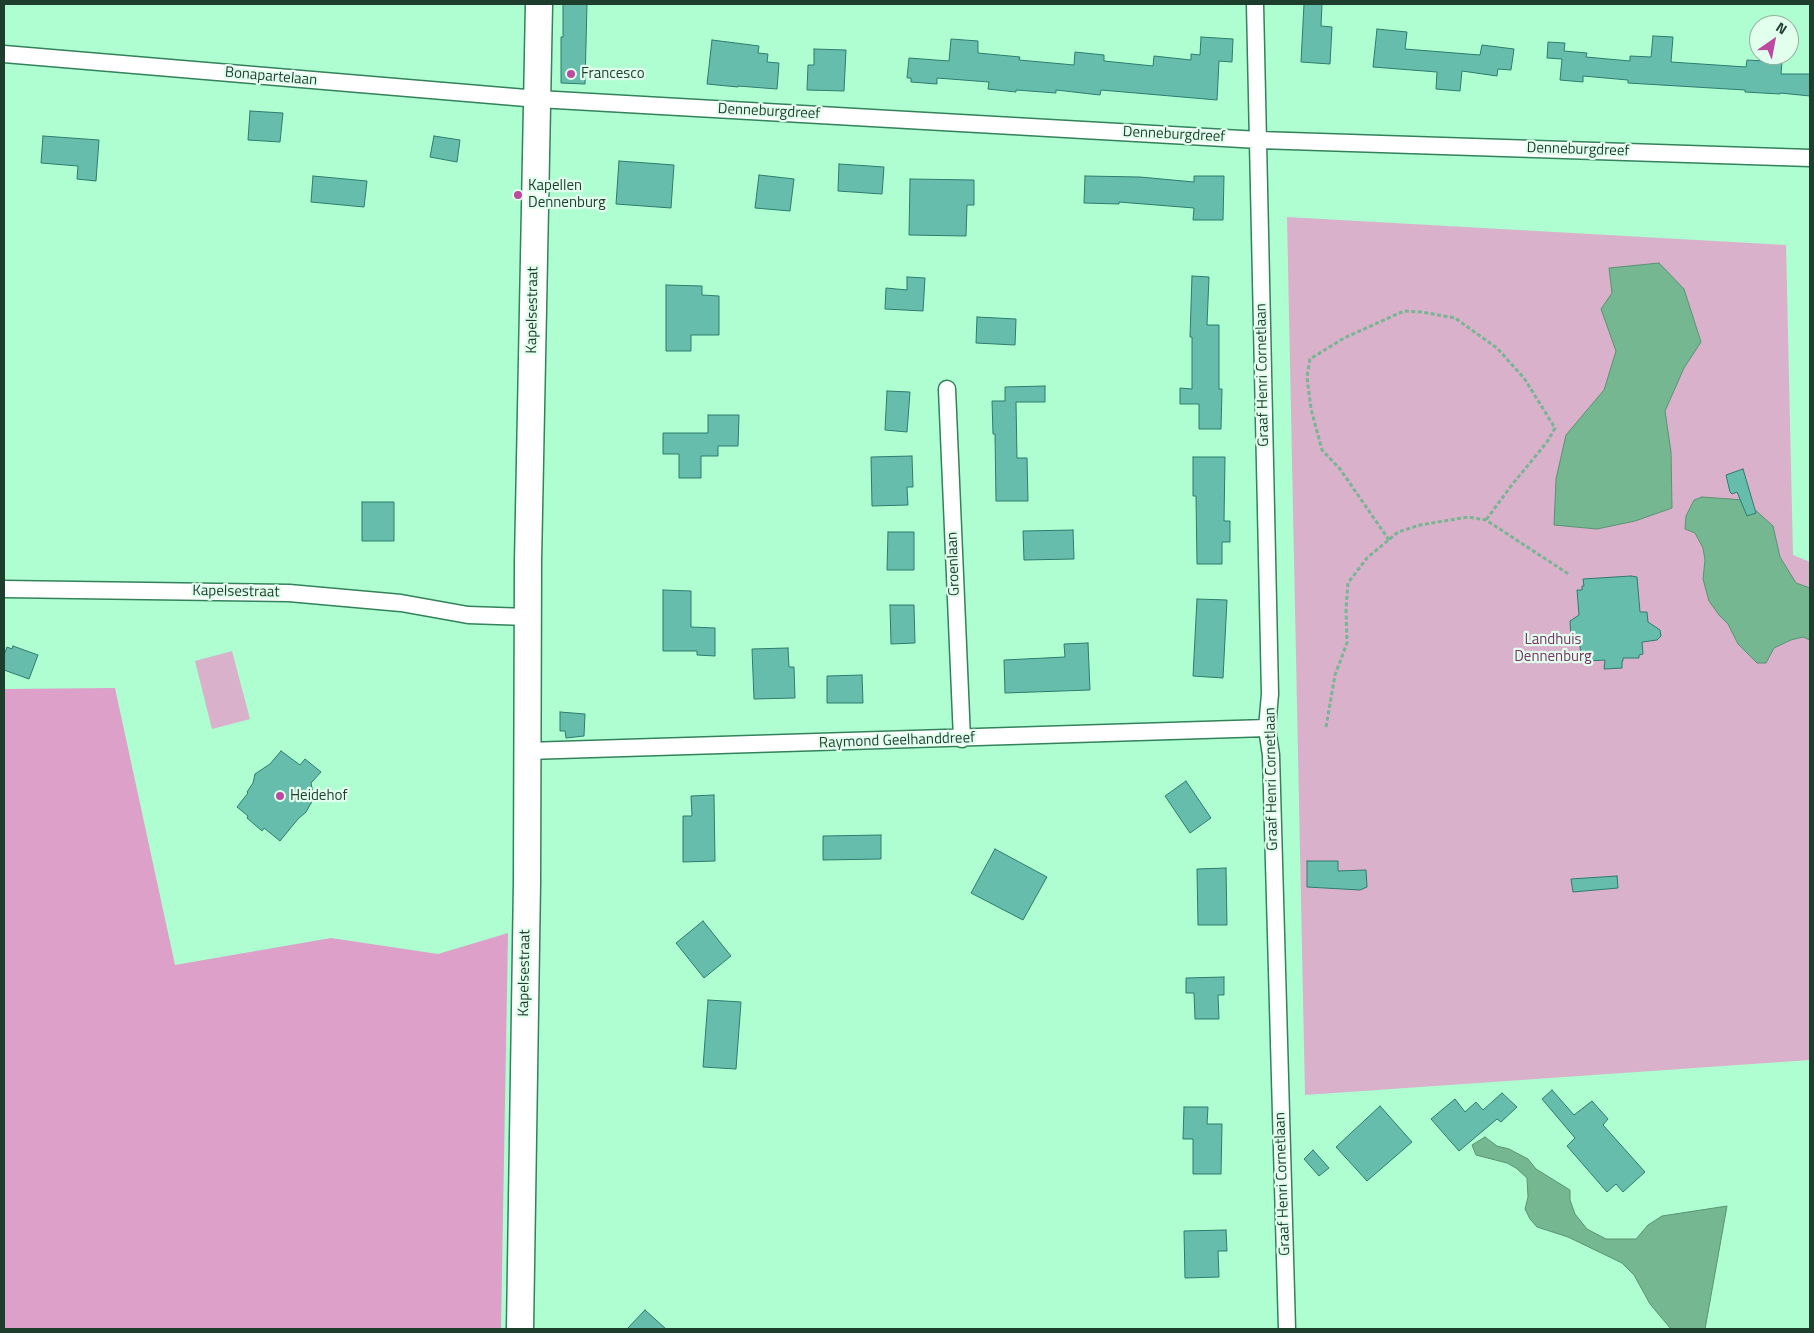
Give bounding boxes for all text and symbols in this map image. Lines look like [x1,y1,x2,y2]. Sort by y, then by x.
north arrow [1749,15,1799,65]
text: N [1772,16,1792,39]
street label: Bonapartelaan [224,64,318,90]
place label: Francesco [581,65,645,83]
marker: Francesco [565,68,577,80]
street label: Denneburgdreef [717,100,821,124]
street label: Denneburgdreef [1122,123,1226,147]
street label: Denneburgdreef [1526,139,1630,161]
place label: Kapellen Dennenburg [528,177,606,212]
marker: Kapellen Dennenburg [512,189,524,201]
street label: Kapelsestraat [523,266,543,354]
street label: Graaf Henri Cornetlaan [1253,303,1273,447]
street label: Groenlaan [944,532,964,596]
street label: Kapelsestraat [192,582,280,602]
park label: Landhuis Dennenburg [1514,631,1592,666]
street label: Graaf Henri Cornetlaan [1262,707,1282,851]
street label: Raymond Geelhanddreef [819,729,975,753]
place label: Heidehof [290,787,347,805]
marker: Heidehof [274,790,286,802]
street label: Kapelsestraat [515,929,535,1017]
street label: Graaf Henri Cornetlaan [1271,1112,1295,1256]

